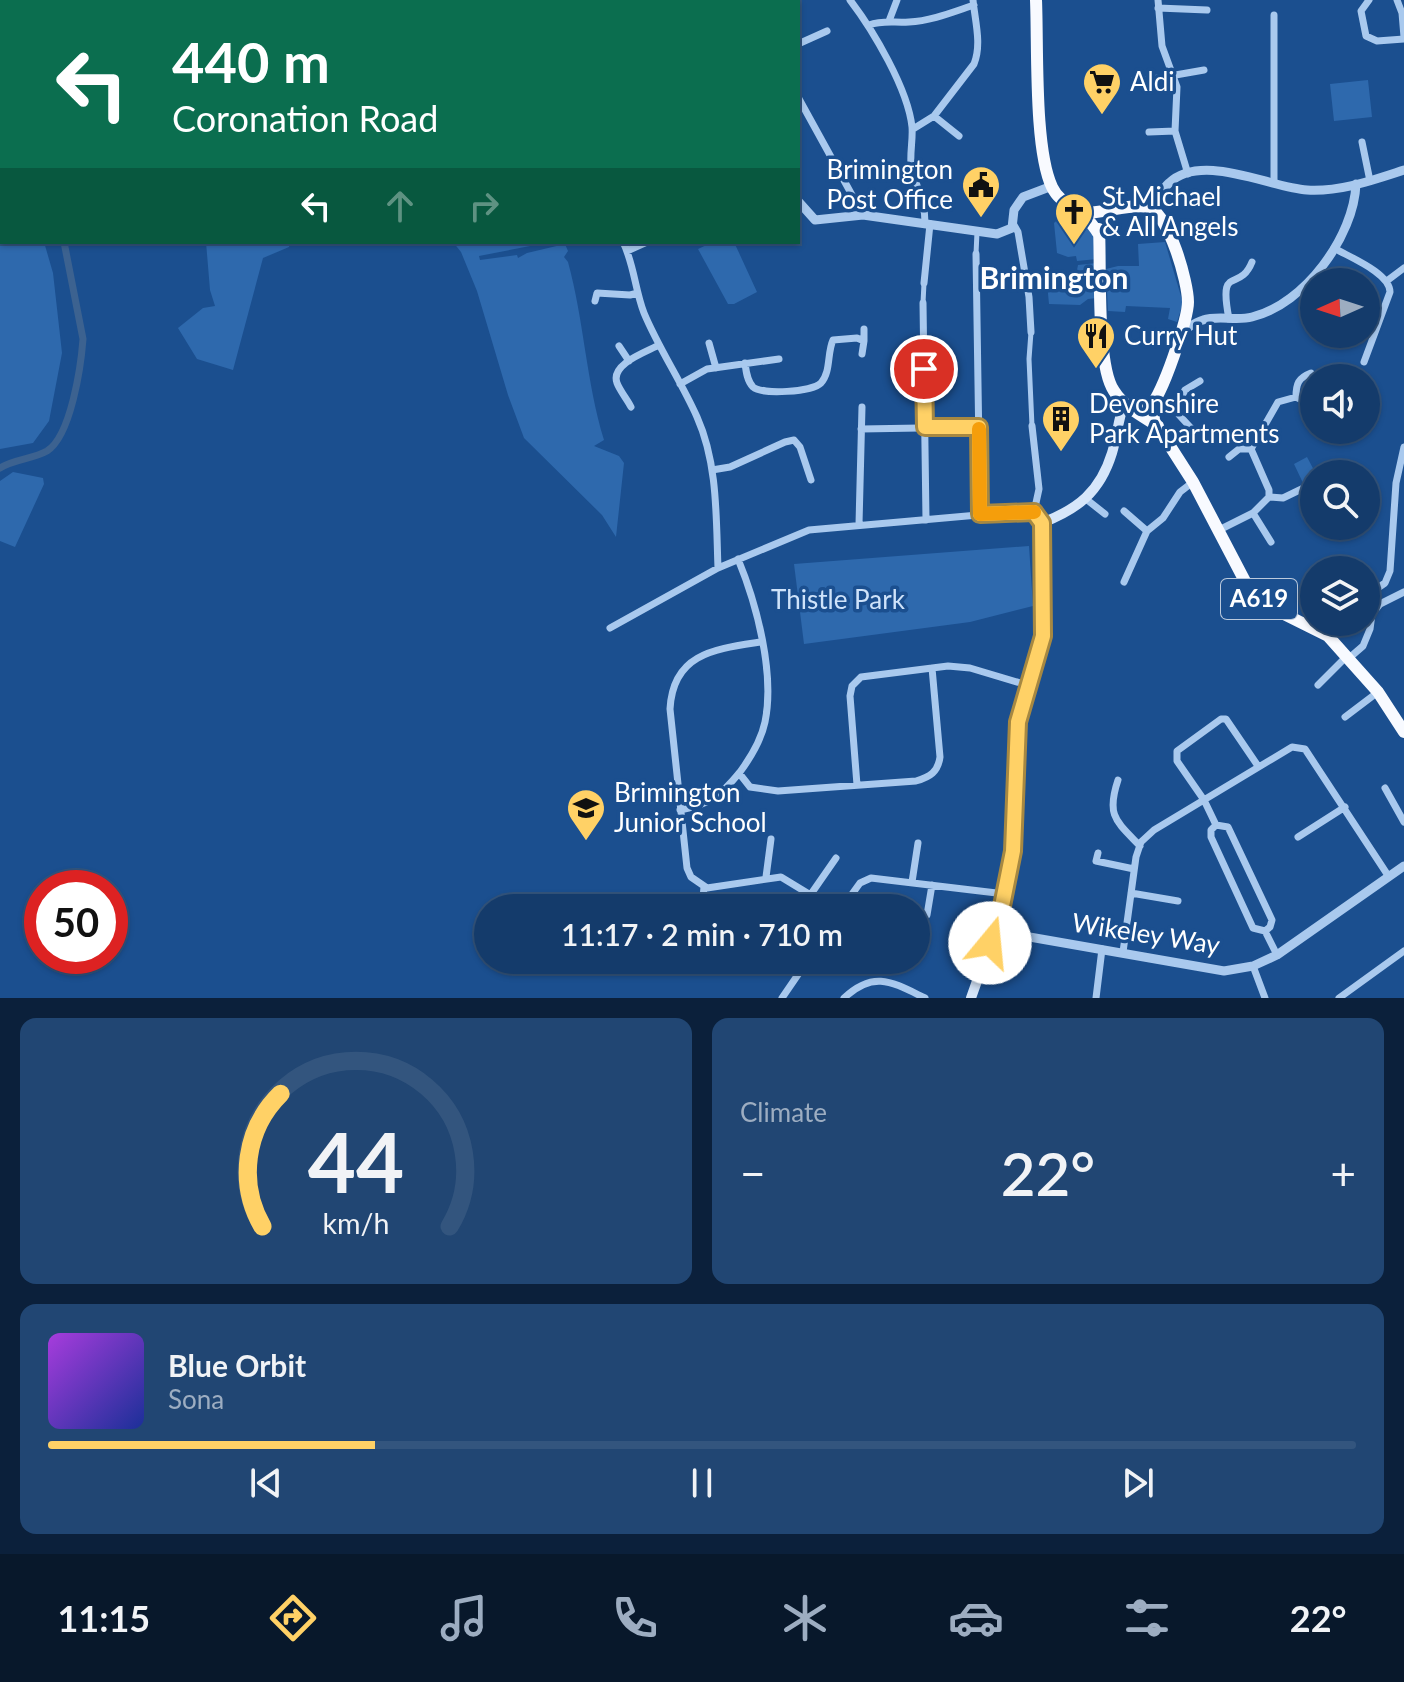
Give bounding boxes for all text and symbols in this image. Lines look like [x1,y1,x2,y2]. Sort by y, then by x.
text: 440 m [172,28,330,95]
icon: left [40,32,144,136]
supermarket icon: Aldi [1081,61,1123,116]
place label: Aldi [1130,65,1175,97]
text: Coronation Road [172,96,438,140]
place label: Brimington Post Office [826,153,953,215]
public building icon: Brimington Post Office [960,164,1002,219]
place label: St Michael & All Angels [1102,180,1238,242]
icon: left [294,184,338,228]
icon: ahead [378,184,422,228]
icon: right [462,184,506,228]
church icon: St Michael & All Angels [1053,191,1095,246]
district label: Brimington [980,259,1128,295]
north arrow [1300,268,1380,348]
map controls [1300,268,1380,636]
restaurant icon: Curry Hut [1075,315,1117,370]
place label: Curry Hut [1124,319,1238,351]
pin [890,335,958,403]
icon: arrive [902,347,946,391]
button: sound [1300,364,1380,444]
place label: Devonshire Park Apartments [1089,387,1279,449]
building icon: Devonshire Park Apartments [1040,398,1082,453]
button: search [1300,460,1380,540]
button: layers [1300,556,1380,636]
road number: A619 [1221,579,1297,619]
park label: Thistle Park [771,583,906,615]
place label: Brimington Junior School [614,776,767,838]
school or university icon: Brimington Junior School [565,787,607,842]
speed limit sign: 50 [24,870,128,974]
position arrow [948,901,1032,985]
street label: Wikeley Way [1070,906,1223,961]
text: 11:17 · 2 min · 710 m [561,916,843,952]
text: Climate [740,1096,827,1128]
text: 44 [308,1111,404,1211]
text: 22° [1001,1137,1095,1209]
text: − [740,1147,766,1199]
text: + [1330,1147,1356,1199]
text: km/h [323,1206,389,1240]
text: Blue Orbit [168,1347,306,1383]
text: Sona [168,1383,224,1415]
icon: previous [244,1461,288,1505]
icon: pause [680,1461,724,1505]
icon: next [1116,1461,1160,1505]
icon: directions [265,1590,321,1646]
icon: music [436,1590,492,1646]
icon: phone [607,1590,663,1646]
icon: climate [777,1590,833,1646]
icon: car [948,1590,1004,1646]
icon: filters [1119,1590,1175,1646]
text: 11:15 [57,1596,150,1640]
text: 22° [1290,1596,1346,1640]

